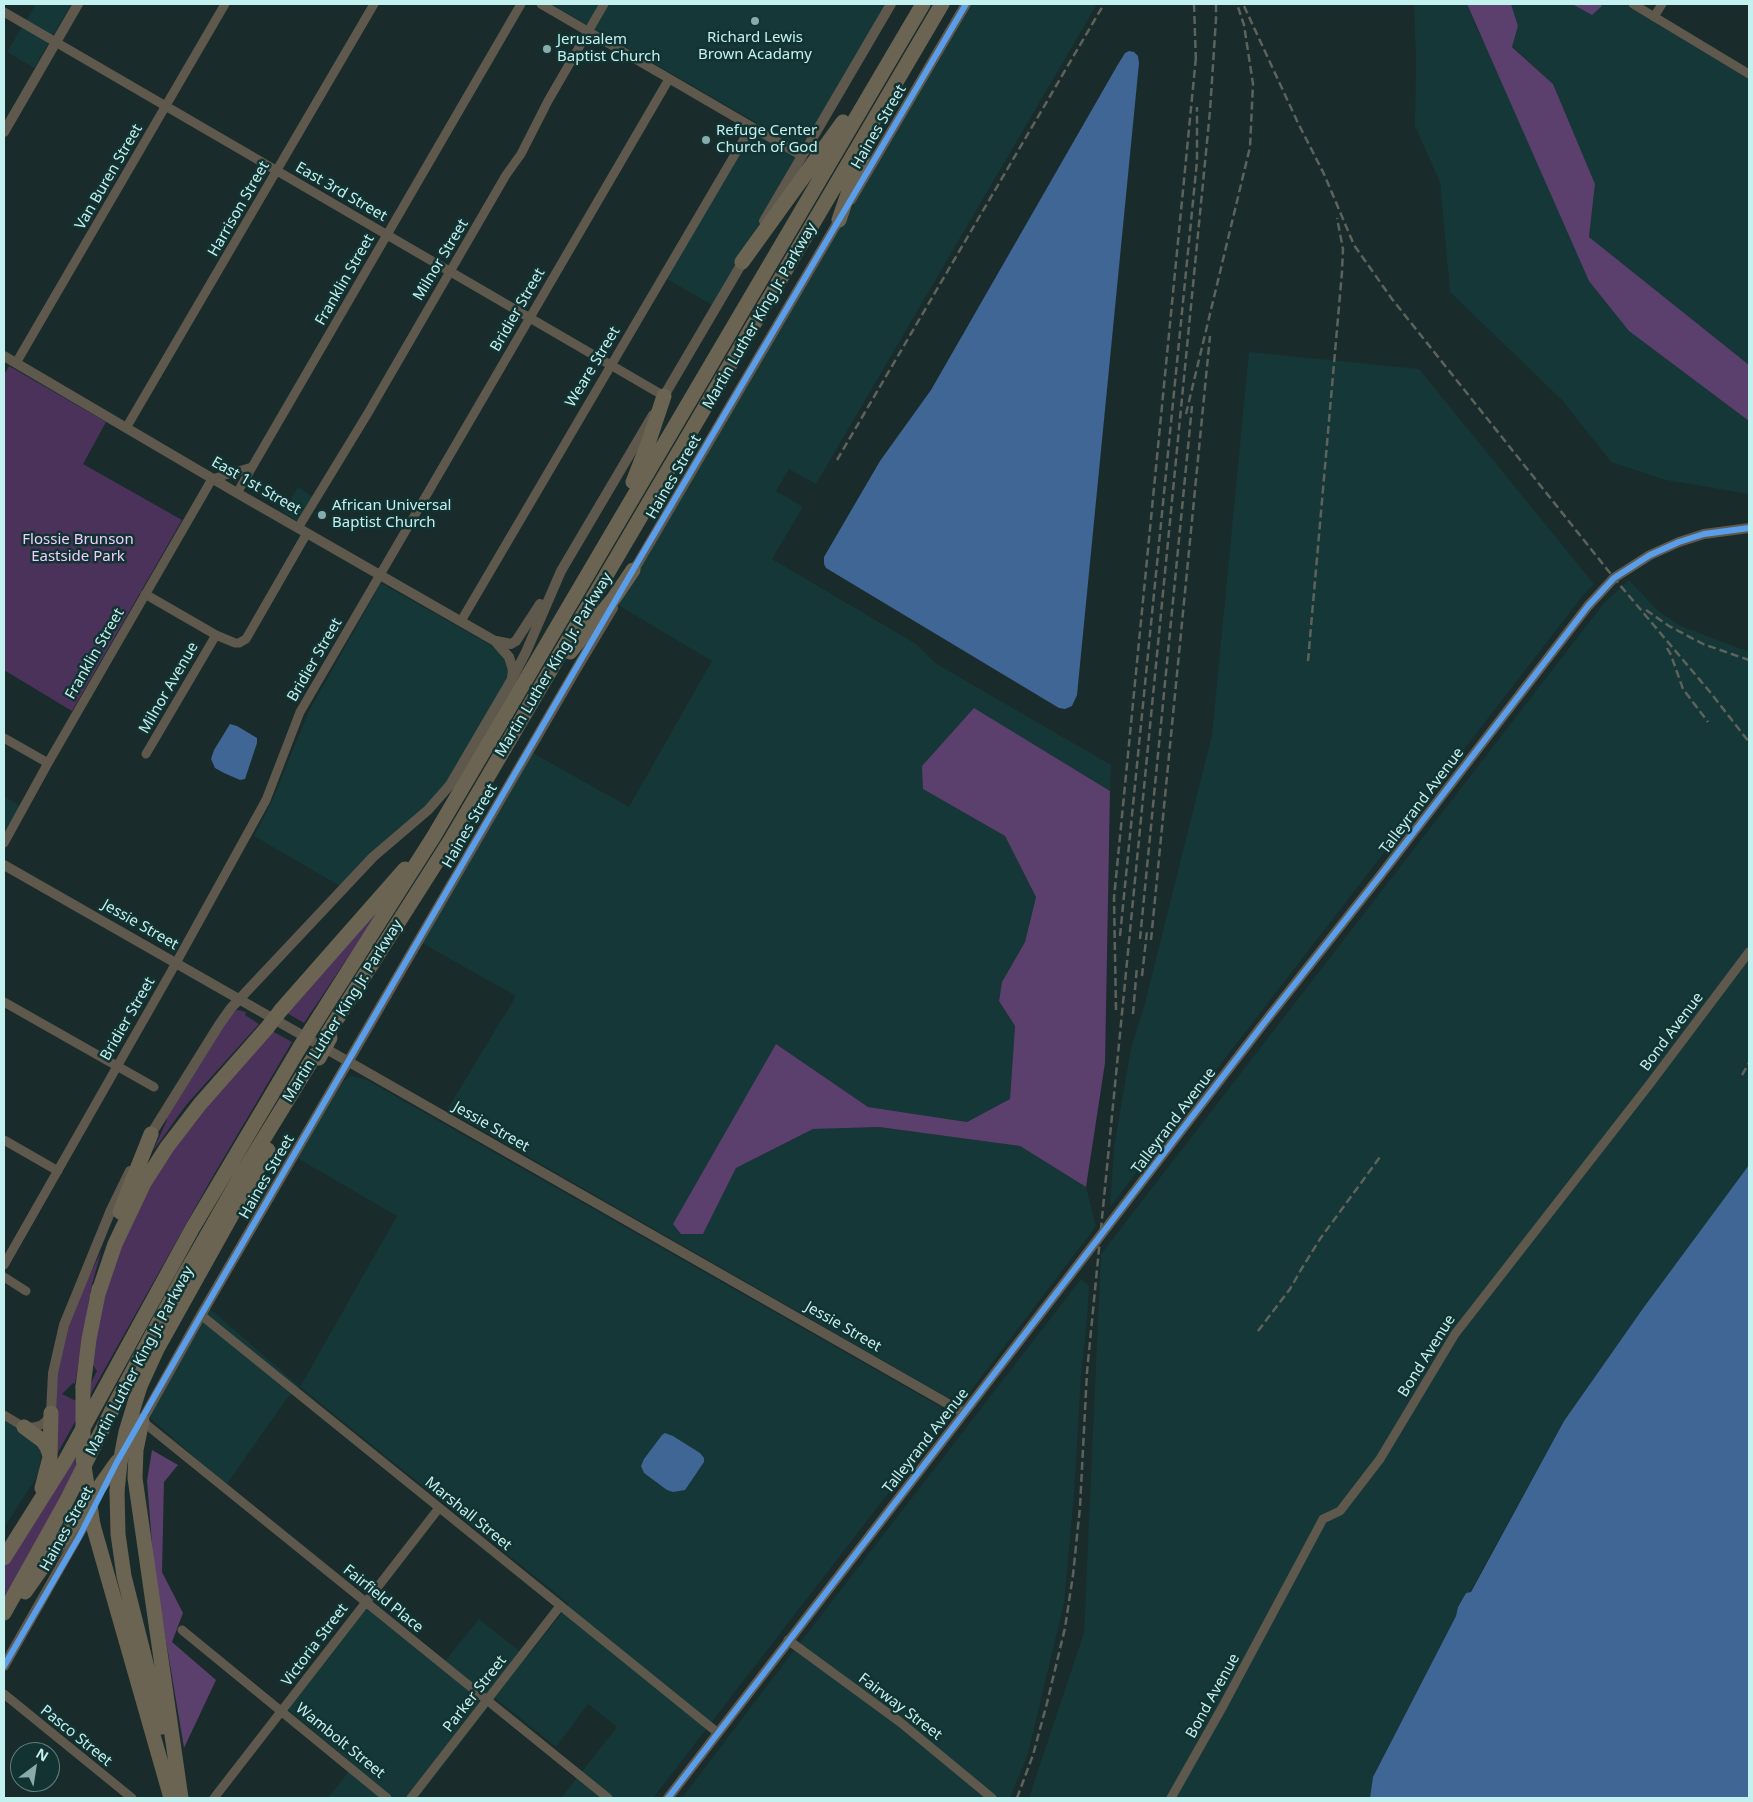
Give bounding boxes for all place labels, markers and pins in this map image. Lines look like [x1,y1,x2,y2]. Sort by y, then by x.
marker: Richard Lewis Brown Acadamy [749,15,761,27]
place label: Richard Lewis Brown Acadamy [698,29,812,64]
place label: Jerusalem Baptist Church [557,31,661,66]
marker: Jerusalem Baptist Church [541,43,553,55]
place label: Refuge Center Church of God [716,122,818,157]
marker: Refuge Center Church of God [700,134,712,146]
place label: African Universal Baptist Church [332,497,451,532]
marker: African Universal Baptist Church [316,509,328,521]

